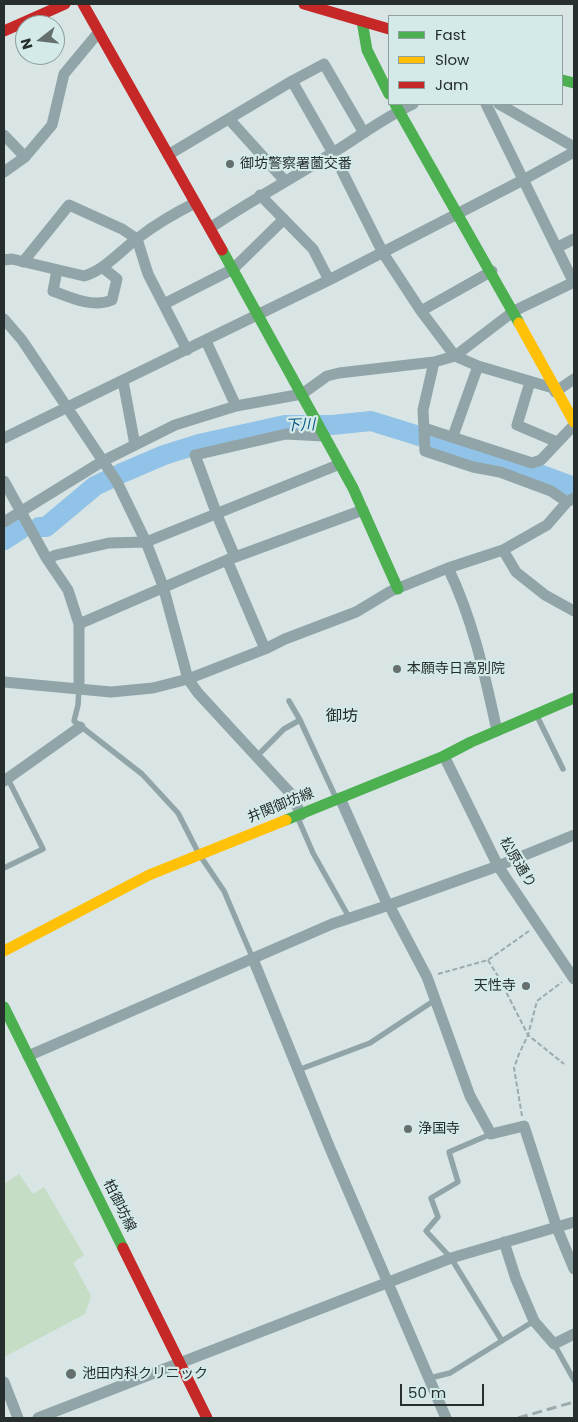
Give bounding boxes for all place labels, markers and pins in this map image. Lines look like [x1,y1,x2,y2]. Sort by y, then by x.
place label: 御坊警察署薗交番 [240,156,352,172]
marker: 御坊警察署薗交番 [224,158,236,170]
place label: 本願寺日高別院 [407,661,505,677]
marker: 本願寺日高別院 [391,663,403,675]
place label: 天性寺 [474,978,516,994]
marker: 天性寺 [520,980,532,992]
place label: 浄国寺 [418,1121,460,1137]
marker: 浄国寺 [402,1123,414,1135]
place label: 池田内科クリニック [82,1366,208,1382]
marker: 池田内科クリニック [64,1367,78,1381]

